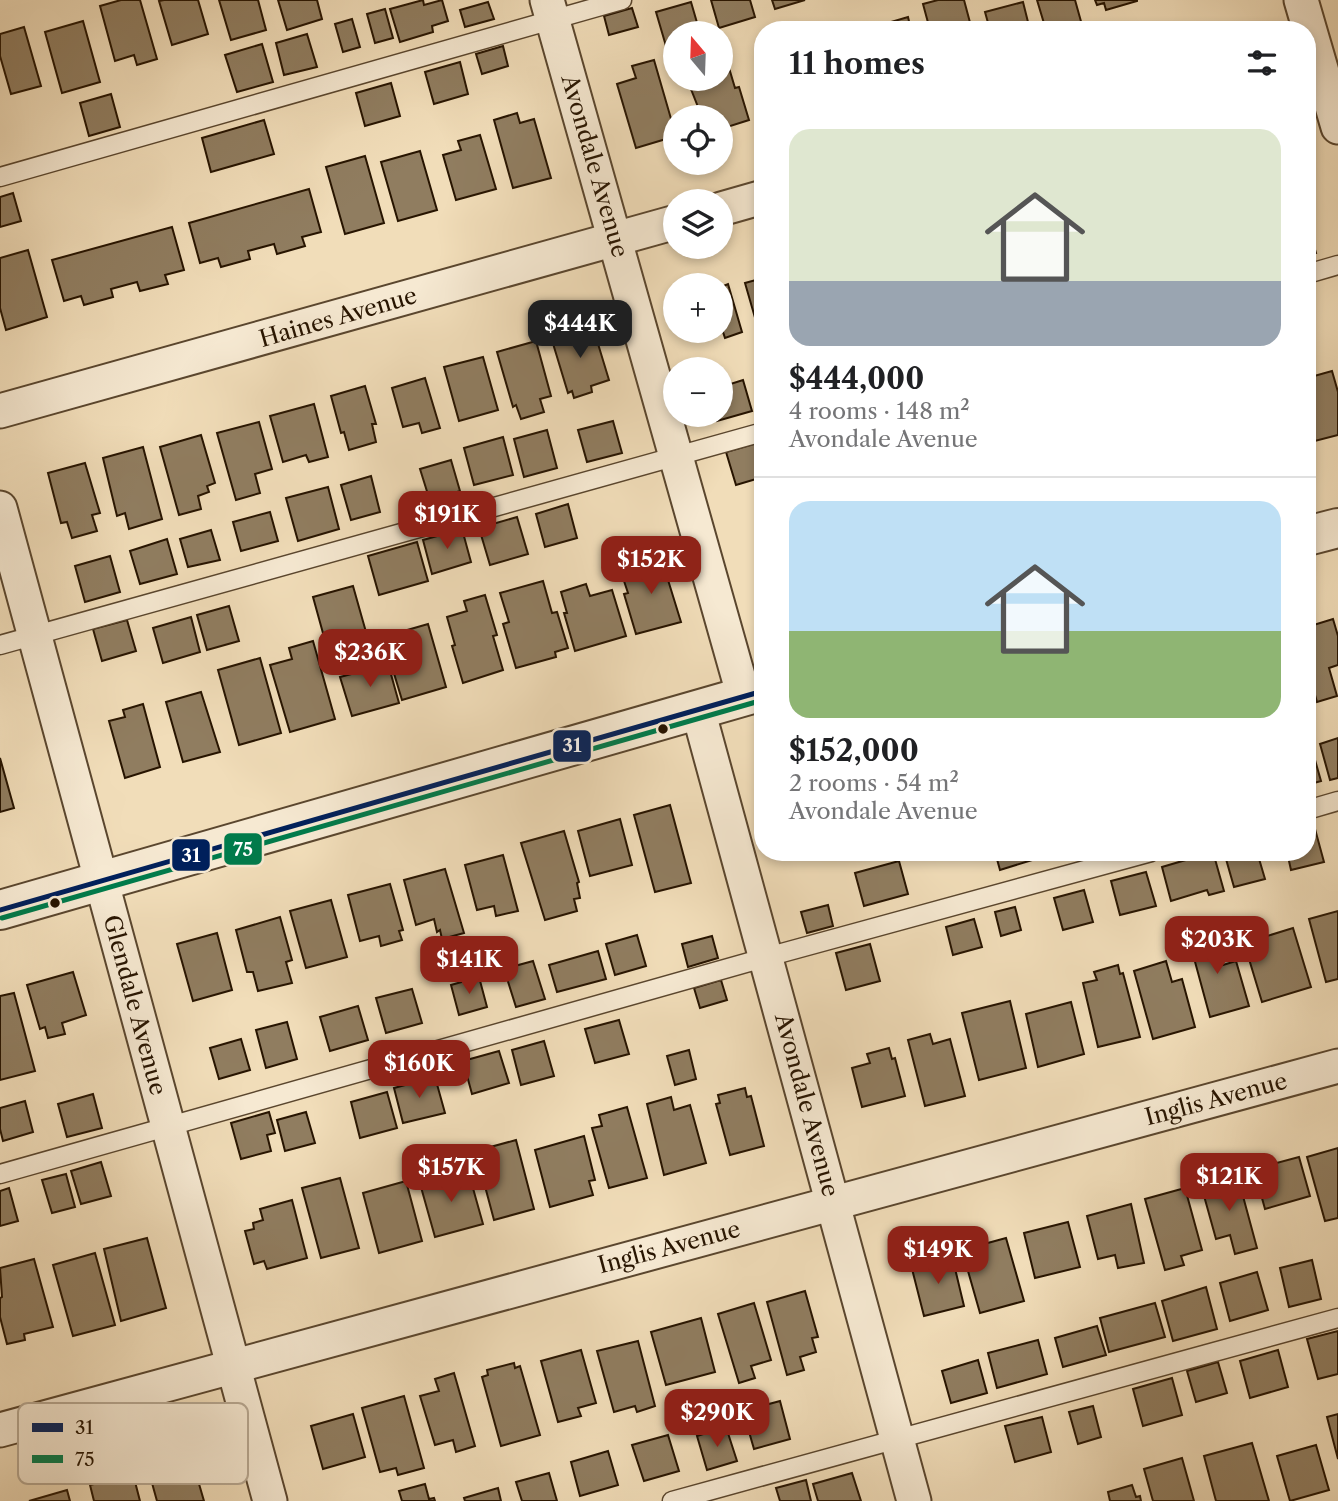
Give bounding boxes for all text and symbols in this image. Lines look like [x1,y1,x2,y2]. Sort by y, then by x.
north arrow [663,21,733,91]
map controls [663,21,733,427]
icon: filters [1243,44,1281,82]
text: 11 homes [789,45,925,82]
street label: Avondale Avenue [555,70,634,261]
button: locate [663,105,733,175]
icon: home [972,174,1098,300]
button: layers [663,189,733,259]
button: + [663,273,733,343]
street label: Haines Avenue [256,281,420,353]
pin: $444K [531,300,629,360]
text: $444K [544,309,616,337]
button: − [663,357,733,427]
text: $444,000 [789,360,924,397]
text: 4 rooms · 148 m² [789,397,970,425]
text: Avondale Avenue [789,425,978,453]
pin: $191K [398,491,496,551]
text: $191K [414,500,480,528]
pin: $152K [602,536,700,596]
text: $152K [617,545,685,573]
icon: home [972,546,1098,672]
pin: $236K [321,630,419,689]
text: $236K [334,638,406,666]
unlabelled marker [656,722,670,736]
line badge: 31 [552,729,592,763]
text: $152,000 [789,732,919,769]
text: 31 [562,734,582,757]
text: 2 rooms · 54 m² [789,769,959,797]
text: Avondale Avenue [789,797,978,825]
line badge: 75 [223,832,263,866]
line badge: 31 [171,838,211,872]
text: 75 [233,838,253,861]
text: 31 [181,844,201,867]
unlabelled marker [48,896,62,910]
street label: Glendale Avenue [97,912,173,1098]
pin: $203K [1168,916,1266,976]
text: $203K [1181,925,1253,953]
pin: $141K [420,936,518,996]
text: $141K [436,945,502,973]
street label: Avondale Avenue [769,1009,845,1200]
pin: $160K [370,1040,468,1100]
text: $160K [384,1049,454,1077]
street label: Inglis Avenue [1142,1067,1290,1131]
pin: $157K [402,1144,500,1204]
text: $157K [418,1153,484,1181]
pin: $121K [1180,1154,1278,1213]
text: $121K [1196,1162,1262,1190]
street label: Inglis Avenue [595,1215,743,1279]
pin: $149K [889,1226,987,1286]
text: $149K [904,1235,972,1263]
pin: $290K [668,1390,766,1449]
text: $290K [680,1398,754,1426]
legend [18,1403,248,1484]
text: 31 [75,1416,93,1439]
text: 75 [75,1448,95,1471]

